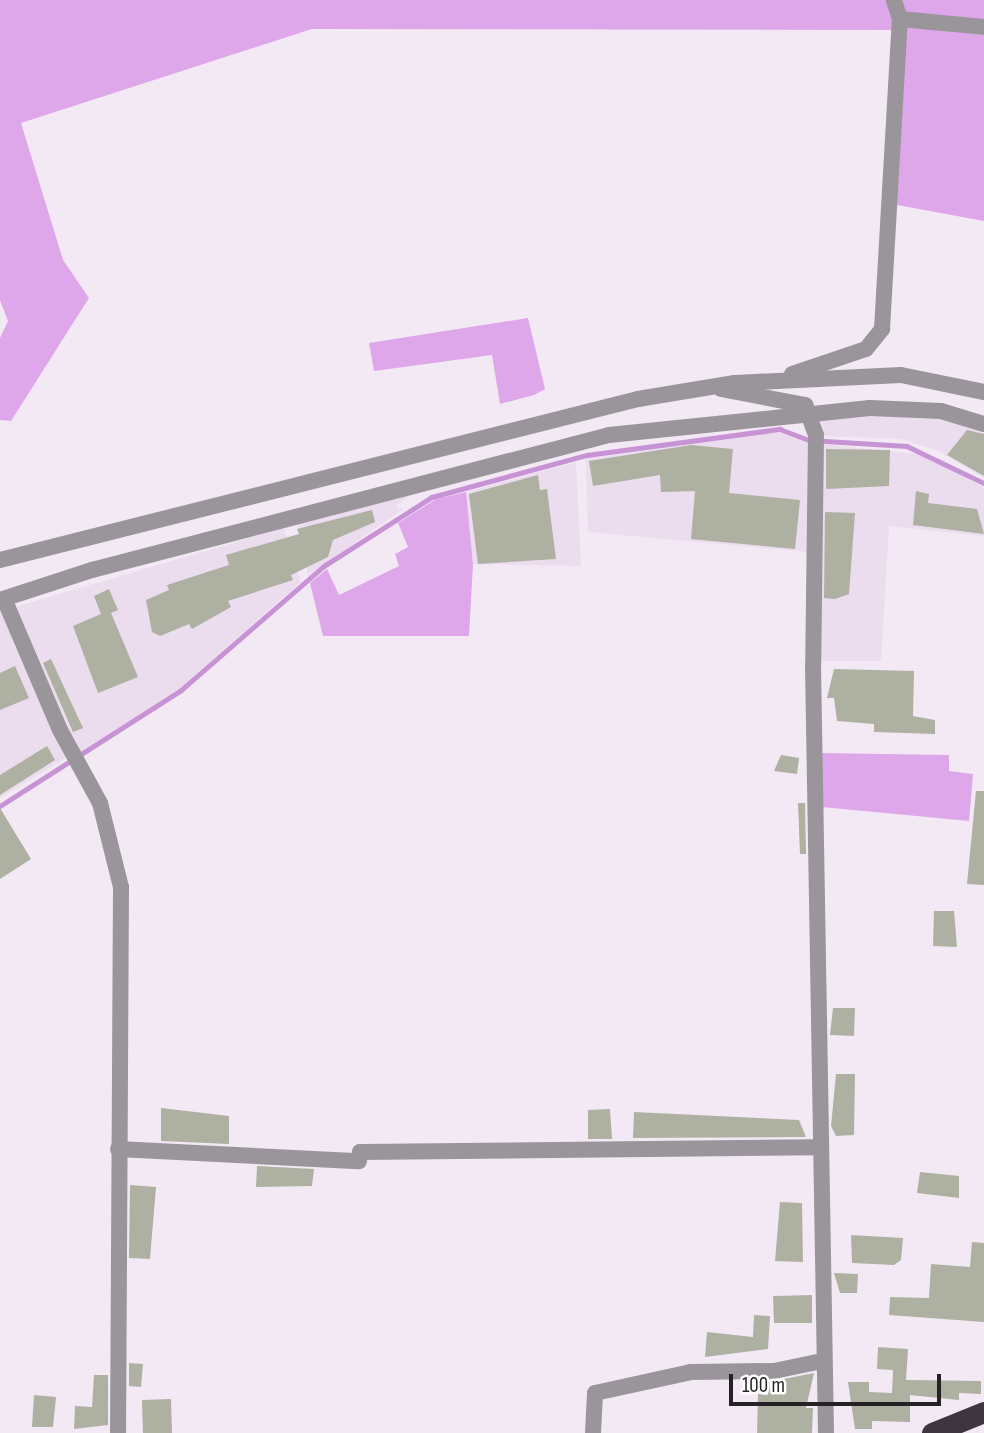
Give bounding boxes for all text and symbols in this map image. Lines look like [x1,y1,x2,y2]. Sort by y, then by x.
scale bar [732,1360,944,1404]
text: 100 m [742,1373,785,1398]

